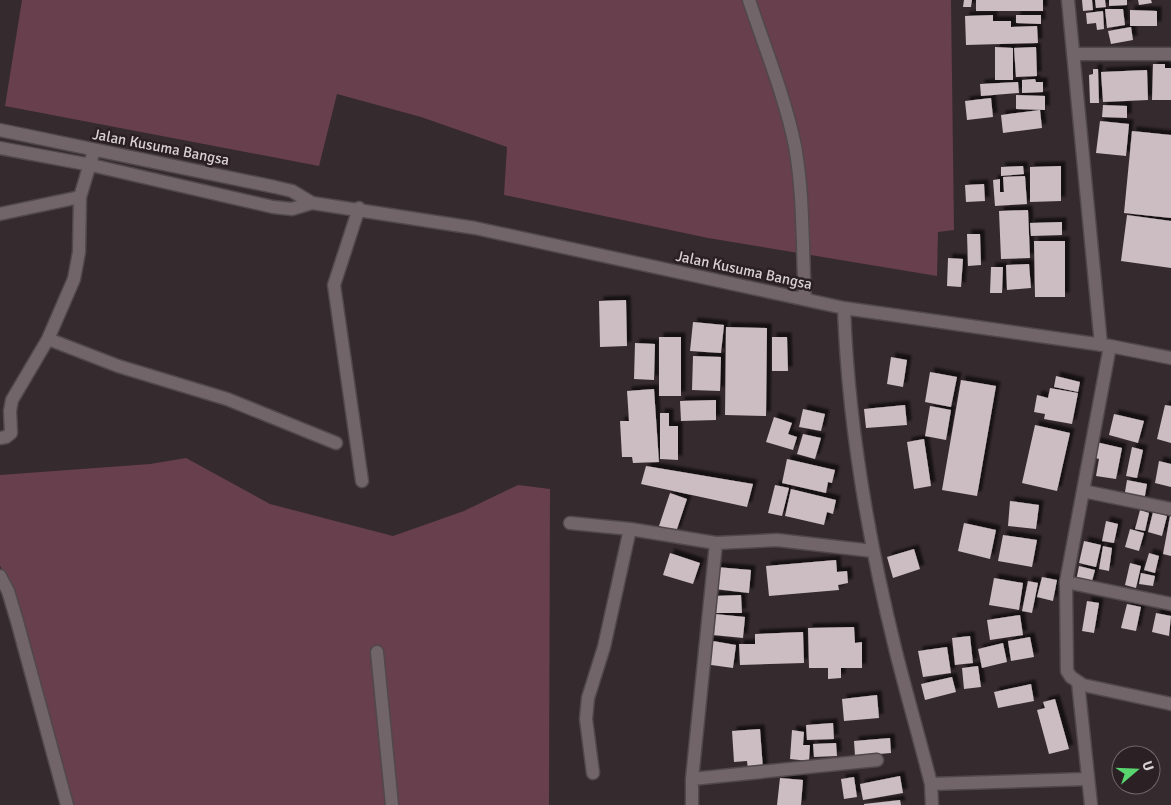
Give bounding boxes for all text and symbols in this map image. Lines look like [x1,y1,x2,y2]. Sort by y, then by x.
street label: Jalan Kusuma Bangsa [91,125,231,169]
street label: Jalan Kusuma Bangsa [674,247,814,293]
north arrow [1111,745,1161,795]
text: U [1138,759,1157,773]

